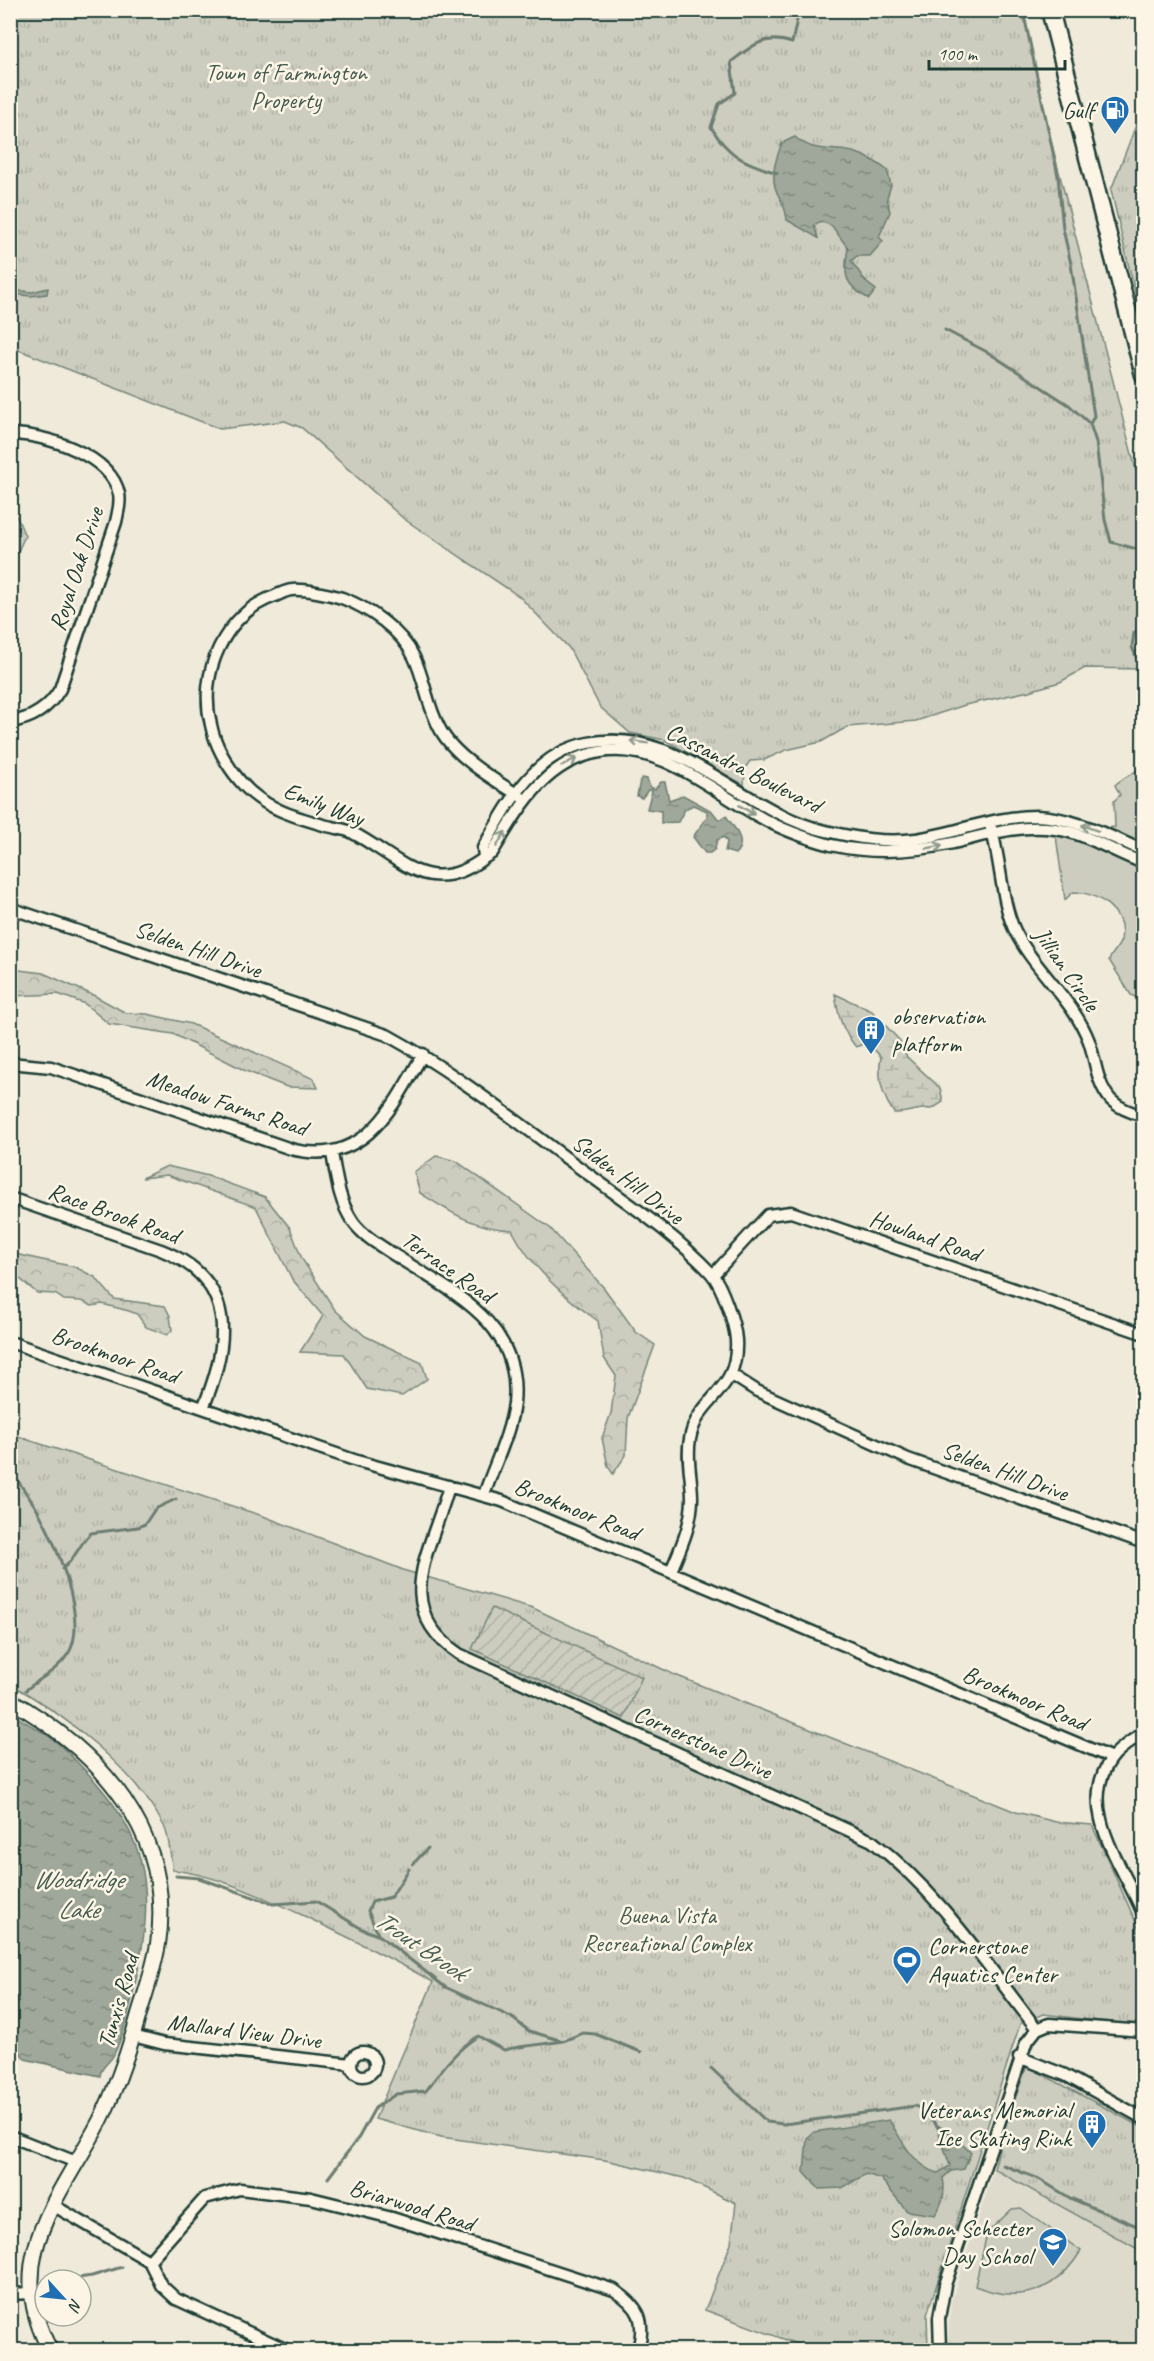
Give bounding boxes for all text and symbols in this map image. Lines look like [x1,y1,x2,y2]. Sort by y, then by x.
scale bar [929,33,1066,71]
text: 100 m [938,43,979,65]
park label: Town of Farmington Property [205,57,368,115]
fuel station icon: Gulf [1099,94,1131,136]
place label: Gulf [1062,95,1099,125]
street label: Royal Oak Drive [42,501,111,634]
street label: Cassandra Boulevard [661,716,830,822]
one-way arrow [629,736,649,747]
one-way arrow [560,756,578,767]
street label: Emily Way [280,775,370,834]
one-way arrow [738,804,755,816]
one-way arrow [1081,821,1100,832]
one-way arrow [496,831,508,848]
one-way arrow [924,841,944,852]
street label: Selden Hill Drive [131,913,267,985]
street label: Jillian Circle [1027,920,1108,1019]
place label: observation platform [892,1001,986,1059]
building icon: observation platform [855,1014,887,1056]
street label: Meadow Farms Road [143,1063,315,1144]
street label: Selden Hill Drive [566,1127,692,1232]
street label: Race Brook Road [44,1175,187,1252]
street label: Howland Road [866,1203,988,1270]
street label: Terrace Road [396,1224,503,1312]
street label: Brookmoor Road [48,1319,186,1392]
street label: Selden Hill Drive [938,1434,1074,1508]
street label: Brookmoor Road [510,1470,647,1549]
street label: Brookmoor Road [958,1658,1095,1739]
street label: Cornerstone Drive [629,1698,779,1787]
water label: Woodridge Lake [33,1863,127,1926]
park label: Buena Vista Recreational Complex [582,1900,753,1958]
water label: Trout Brook [369,1903,477,1991]
place label: Cornerstone Aquatics Center [928,1931,1059,1989]
sports icon: Cornerstone Aquatics Center [891,1944,923,1986]
street label: Tunxis Road [90,1947,147,2051]
street label: Mallard View Drive [166,2007,325,2056]
place label: Veterans Memorial Ice Skating Rink [917,2095,1075,2153]
building icon: Veterans Memorial Ice Skating Rink [1076,2108,1108,2150]
street label: Briarwood Road [346,2172,481,2239]
place label: Solomon Schecter Day School [888,2213,1036,2271]
school or university icon: Solomon Schecter Day School [1037,2226,1069,2268]
north arrow [33,2268,93,2328]
text: N [63,2295,87,2316]

